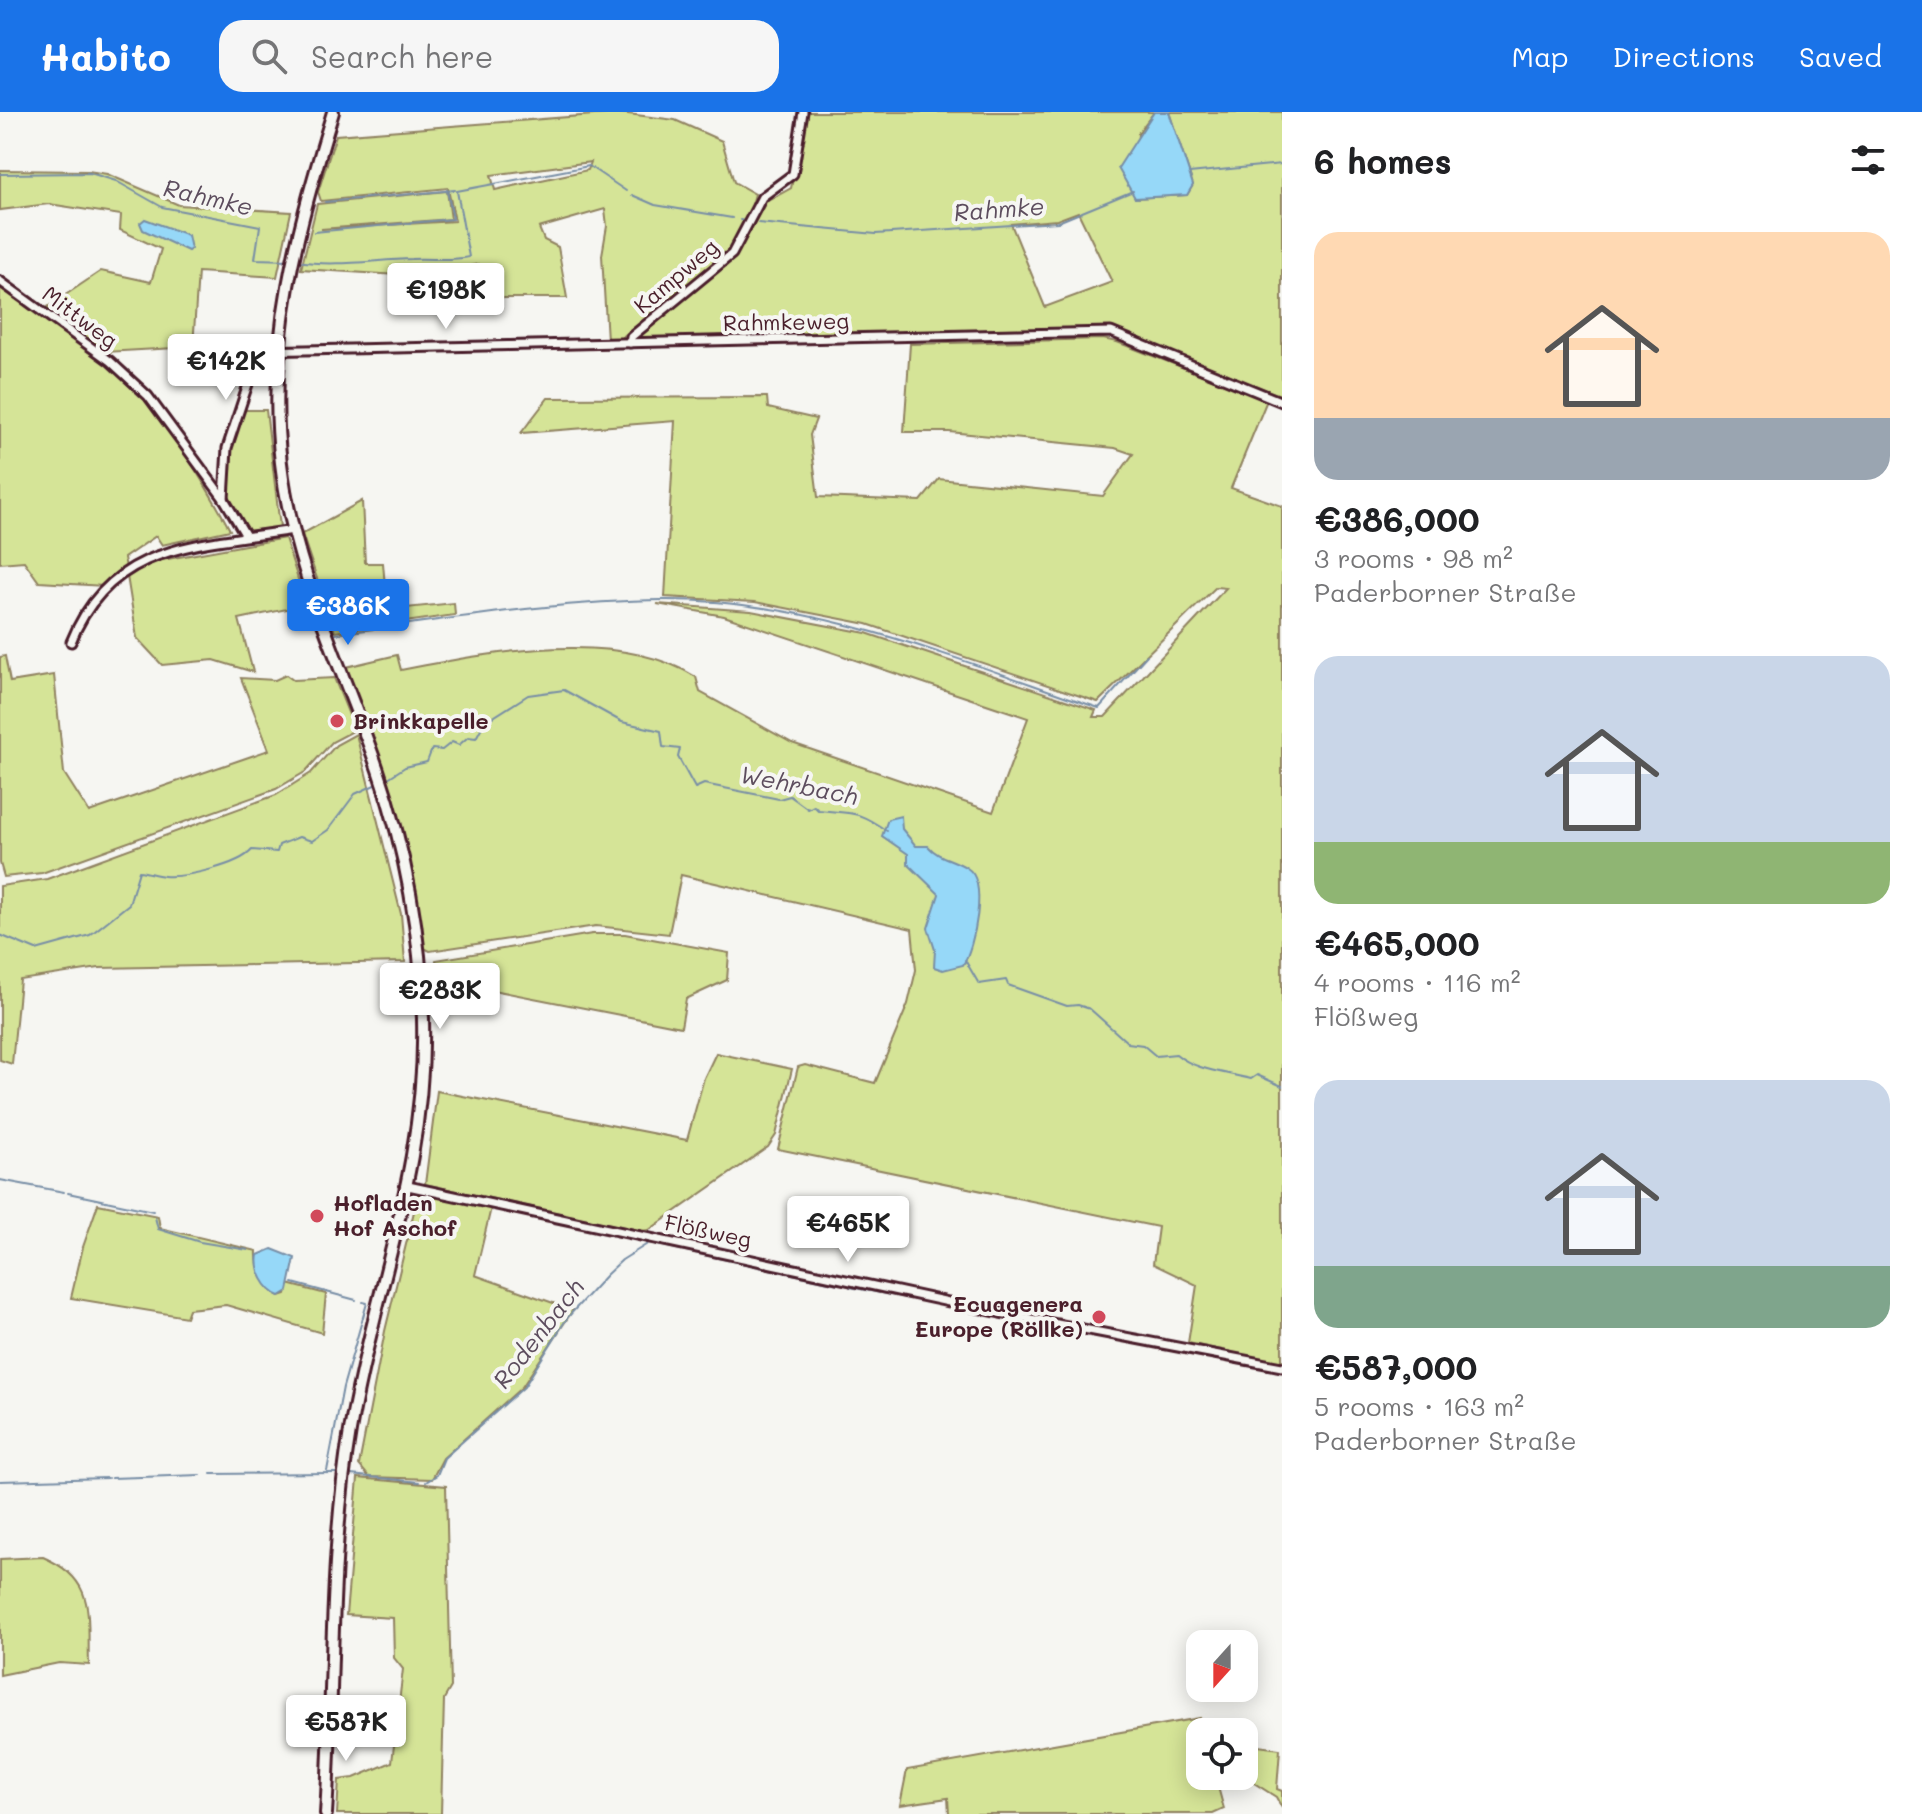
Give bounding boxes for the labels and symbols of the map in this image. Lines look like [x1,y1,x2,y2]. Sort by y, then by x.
water label: Rahmke [161,171,256,222]
water label: Rahmke [953,190,1045,227]
street label: Kampweg [627,232,724,319]
pin: €198K [390,263,502,331]
street label: Mittweg [37,279,124,354]
street label: Rahmkeweg [722,306,849,337]
pin: €142K [170,334,282,402]
pin: €386K [292,579,404,647]
place label: Brinkkapelle [353,706,489,735]
marker: Brinkkapelle [328,712,346,730]
water label: Wehrbach [738,758,861,811]
pin: €283K [384,963,496,1031]
place label: Hofladen Hof Aschof [333,1188,457,1242]
pin: €465K [792,1196,904,1264]
marker: Hofladen Hof Aschof [308,1207,326,1225]
street label: Flößweg [662,1207,754,1254]
water label: Rodenbach [485,1272,590,1394]
place label: Ecuagenera Europe (Röllke) [915,1289,1083,1343]
marker: Ecuagenera Europe (Röllke) [1090,1308,1108,1326]
north arrow [1186,1630,1258,1702]
pin: €587K [290,1695,402,1763]

